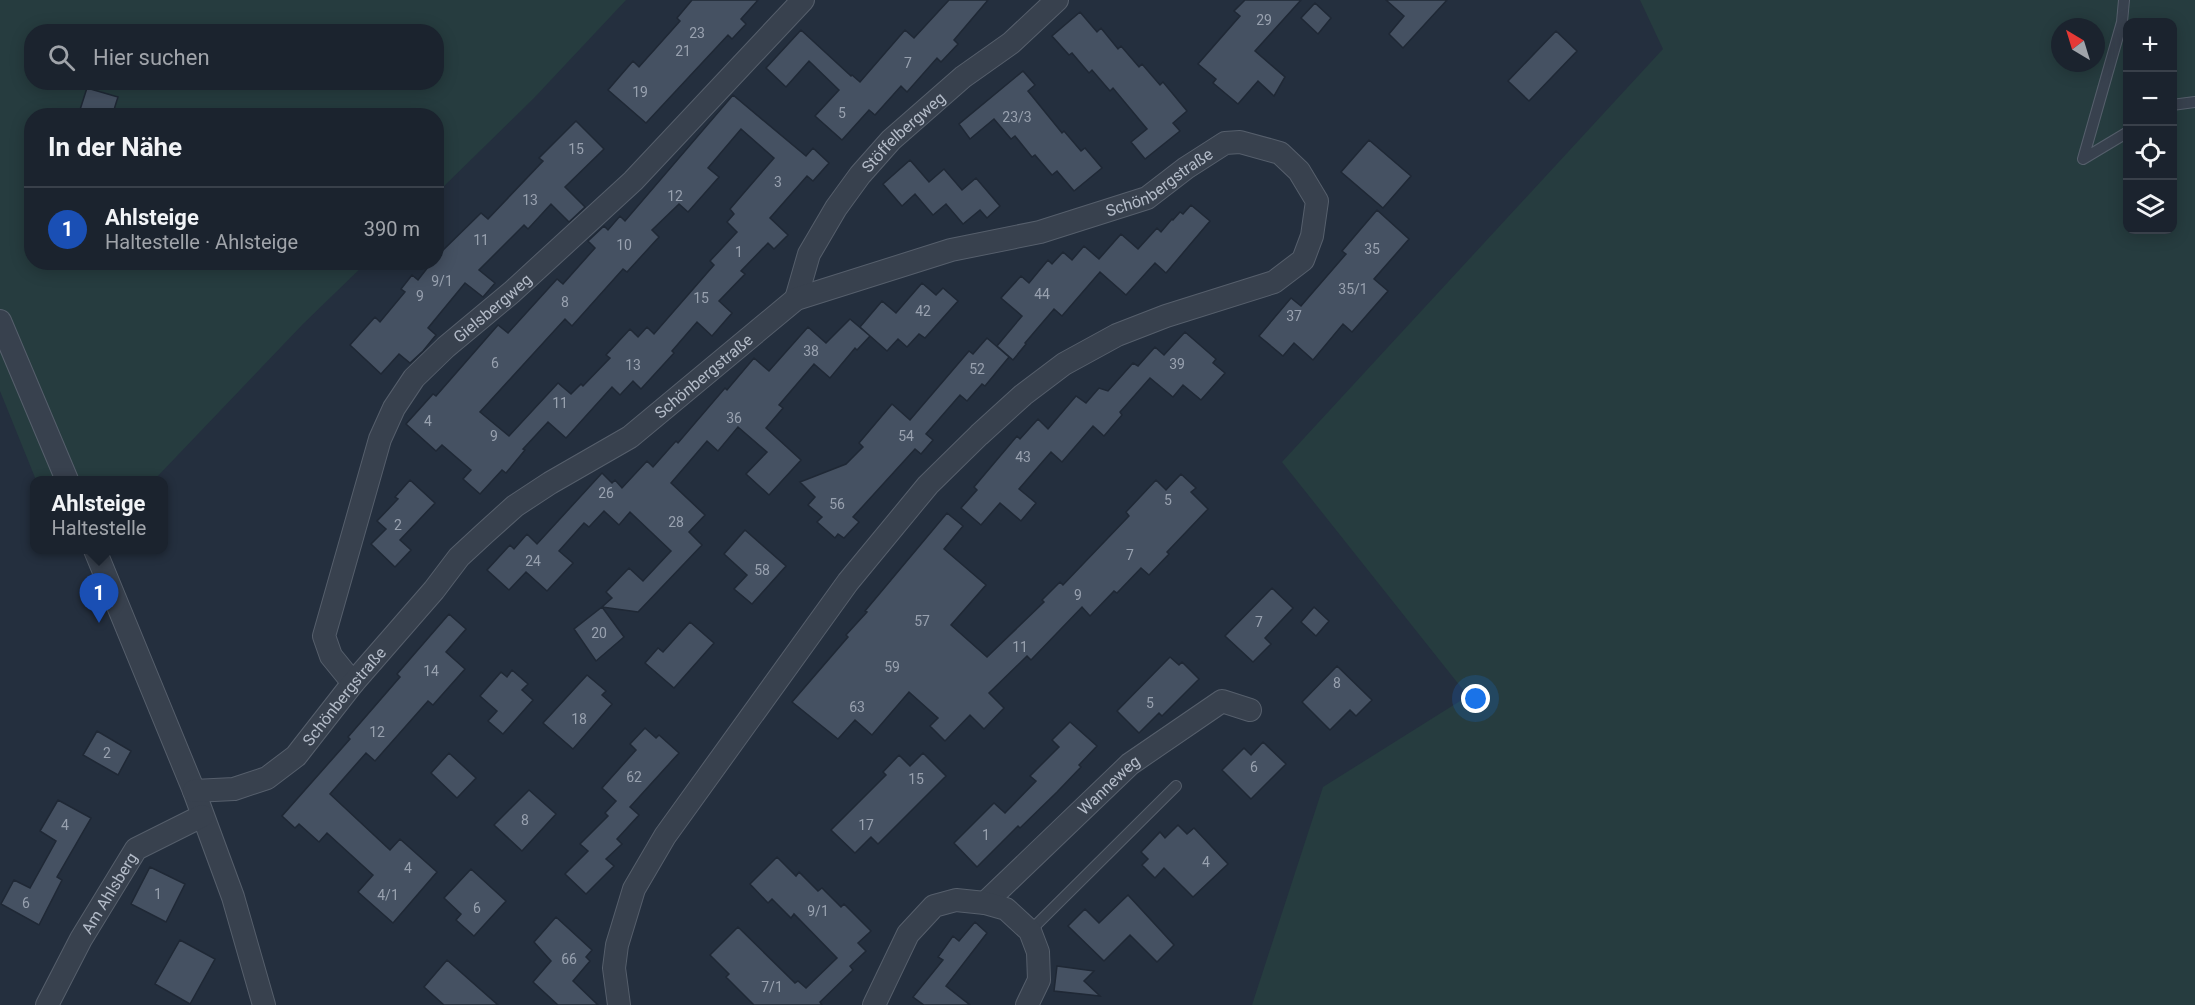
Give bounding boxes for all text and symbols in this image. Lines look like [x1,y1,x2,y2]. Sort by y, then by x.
house number: 29 [1256,12,1272,28]
north arrow [2051,18,2105,72]
map controls [2123,18,2177,234]
button: + [2123,18,2177,72]
search box [24,24,444,90]
house number: 23 [689,25,705,41]
icon: search [45,41,78,74]
house number: 21 [675,43,691,59]
text: Hier suchen [93,45,210,70]
house number: 7 [904,55,912,71]
button: − [2123,72,2177,126]
house number: 19 [632,84,648,100]
street label: Stöffelbergweg [857,88,949,176]
house number: 5 [838,105,846,121]
house number: 23/3 [1002,109,1032,125]
button: locate [2123,126,2177,180]
text: In der Nähe [48,132,182,162]
house number: 15 [568,141,584,157]
street label: Schönbergstraße [1103,144,1216,220]
house number: 3 [774,174,782,190]
button: layers [2123,180,2177,234]
house number: 12 [667,188,683,204]
house number: 13 [522,192,538,208]
text: Ahlsteige [105,205,199,230]
text: 1 [62,217,73,241]
text: 390 m [364,217,420,241]
text: Haltestelle · Ahlsteige [105,230,298,254]
house number: 11 [473,232,489,248]
house number: 10 [616,237,632,253]
house number: 35 [1364,241,1380,257]
house number: 1 [735,244,743,260]
street label: Gielsbergweg [449,269,535,346]
house number: 9/1 [431,273,453,289]
house number: 35/1 [1338,281,1368,297]
house number: 44 [1034,286,1050,302]
house number: 9 [416,288,424,304]
house number: 15 [693,290,709,306]
house number: 8 [561,294,569,310]
house number: 42 [915,303,931,319]
house number: 37 [1286,308,1302,324]
street label: Schönbergstraße [651,330,756,422]
house number: 38 [803,343,819,359]
house number: 6 [491,355,499,371]
house number: 39 [1169,356,1185,372]
house number: 13 [625,357,641,373]
house number: 52 [969,361,985,377]
house number: 11 [552,395,568,411]
house number: 36 [726,410,742,426]
house number: 4 [424,413,432,429]
house number: 9 [490,428,498,444]
house number: 54 [898,428,914,444]
house number: 43 [1015,449,1031,465]
popup [30,476,168,554]
house number: 26 [598,485,614,501]
text: Ahlsteige [52,491,145,516]
house number: 5 [1164,492,1172,508]
house number: 56 [829,496,845,512]
house number: 28 [668,514,684,530]
text: Haltestelle [52,516,146,540]
house number: 2 [394,517,402,533]
house number: 7 [1126,547,1134,563]
house number: 24 [525,553,541,569]
house number: 58 [754,562,770,578]
pin: 1 [80,574,118,623]
house number: 9 [1074,587,1082,603]
house number: 57 [914,613,930,629]
house number: 7 [1255,614,1263,630]
house number: 20 [591,625,607,641]
house number: 11 [1012,639,1028,655]
street label: Schönbergstraße [298,643,390,749]
house number: 59 [884,659,900,675]
house number: 14 [423,663,439,679]
house number: 8 [1333,675,1341,691]
your location [1461,684,1490,713]
house number: 5 [1146,695,1154,711]
house number: 63 [849,699,865,715]
house number: 18 [571,711,587,727]
house number: 12 [369,724,385,740]
house number: 2 [103,745,111,761]
street label: Wanneweg [1074,751,1143,819]
house number: 6 [1250,759,1258,775]
house number: 62 [626,769,642,785]
house number: 15 [908,771,924,787]
house number: 8 [521,812,529,828]
house number: 4 [61,817,69,833]
house number: 17 [858,817,874,833]
house number: 1 [982,827,990,843]
street label: Am Ahlsberg [77,849,141,937]
house number: 4 [1202,854,1210,870]
house number: 4 [404,860,412,876]
house number: 1 [154,886,162,902]
house number: 4/1 [377,887,399,903]
house number: 6 [22,895,30,911]
house number: 6 [473,900,481,916]
house number: 9/1 [807,903,829,919]
house number: 66 [561,951,577,967]
house number: 7/1 [761,979,783,995]

